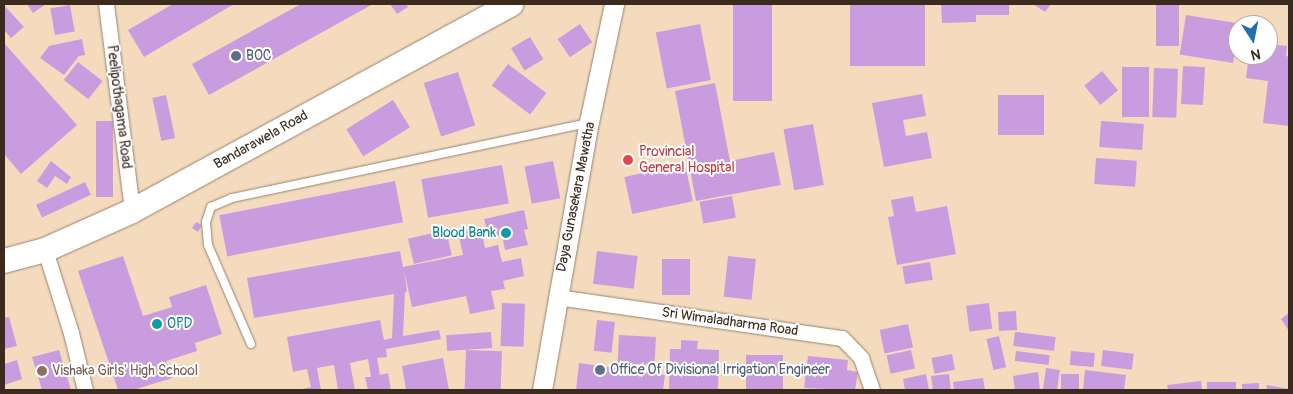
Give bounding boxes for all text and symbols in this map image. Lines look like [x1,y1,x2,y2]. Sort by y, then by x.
north arrow [1228,15,1278,65]
street label: Peelipothagama Road [103,44,135,170]
text: N [1249,45,1262,63]
place label: BOC [246,48,271,64]
marker: BOC [230,50,242,62]
street label: Bandarawela Road [211,107,311,173]
street label: Daya Gunasekara Mawatha [553,121,599,273]
place label: Provincial General Hospital [639,144,735,176]
marker: Provincial General Hospital [621,153,635,167]
place label: Blood Bank [432,225,496,241]
marker: Blood Bank [500,227,512,239]
street label: Sri Wimaladharma Road [661,304,799,340]
place label: OPD [167,316,192,332]
marker: OPD [151,318,163,330]
place label: Office Of Divisional Irrigation Engineer [610,362,830,378]
place label: Vishaka Girls' High School [52,363,198,379]
marker: Office Of Divisional Irrigation Engineer [594,364,606,376]
marker: Vishaka Girls' High School [36,365,48,377]

